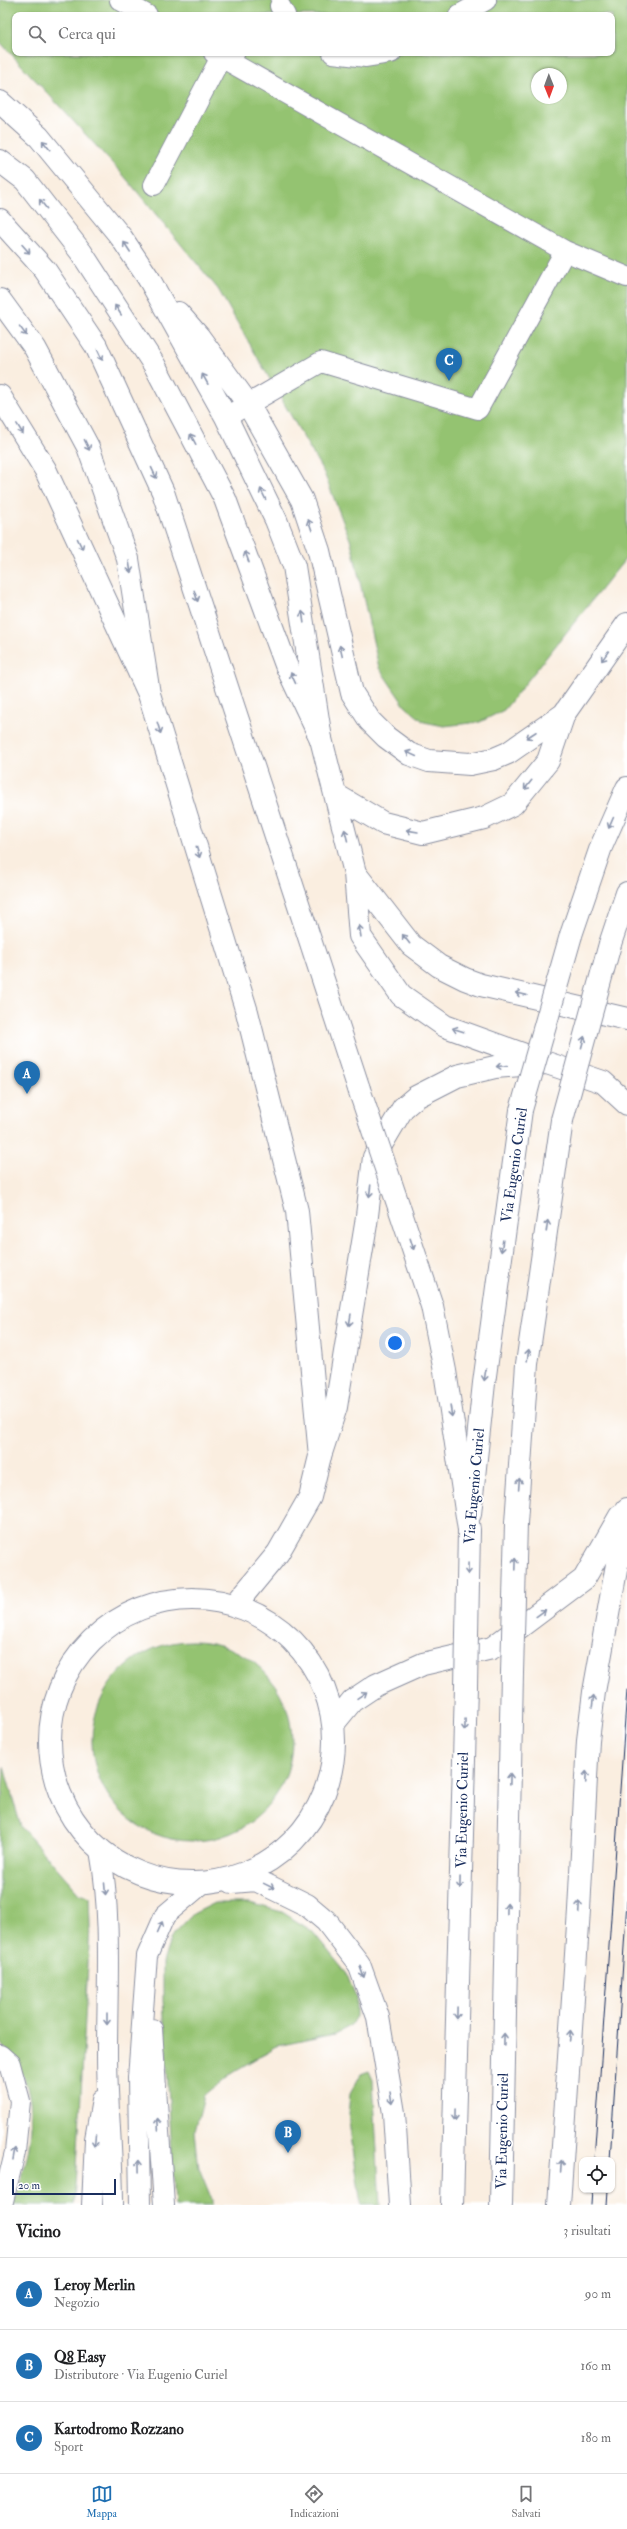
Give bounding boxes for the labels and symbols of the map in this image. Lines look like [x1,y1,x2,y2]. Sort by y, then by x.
north arrow [531,68,567,104]
one-way arrow [42,140,50,151]
one-way arrow [39,198,48,209]
one-way arrow [123,241,132,252]
one-way arrow [21,244,31,254]
one-way arrow [114,305,122,316]
one-way arrow [19,326,27,337]
pin: C [436,348,462,381]
one-way arrow [97,349,104,361]
one-way arrow [200,373,208,385]
one-way arrow [17,423,25,435]
one-way arrow [189,433,196,445]
one-way arrow [84,438,91,450]
one-way arrow [151,467,158,479]
one-way arrow [259,489,266,501]
one-way arrow [306,519,314,531]
one-way arrow [77,538,84,550]
one-way arrow [242,551,250,563]
one-way arrow [126,560,134,573]
one-way arrow [193,590,200,603]
one-way arrow [299,611,307,624]
one-way arrow [337,645,345,658]
one-way arrow [601,650,609,661]
one-way arrow [288,673,296,685]
one-way arrow [156,721,163,734]
one-way arrow [526,731,537,739]
one-way arrow [405,750,417,757]
one-way arrow [524,780,533,791]
one-way arrow [607,817,615,829]
one-way arrow [406,827,419,835]
one-way arrow [341,829,349,842]
one-way arrow [195,845,202,858]
one-way arrow [356,925,364,938]
one-way arrow [402,933,410,944]
one-way arrow [515,990,528,997]
one-way arrow [452,1026,465,1033]
one-way arrow [580,1036,588,1049]
pin: A [14,1061,40,1094]
one-way arrow [496,1063,509,1070]
street label: Via Eugenio Curiel [497,1106,532,1224]
one-way arrow [366,1184,374,1197]
one-way arrow [543,1220,551,1233]
one-way arrow [409,1238,416,1251]
one-way arrow [498,1239,506,1252]
one-way arrow [346,1313,354,1326]
your location [385,1333,405,1353]
one-way arrow [524,1349,532,1362]
one-way arrow [481,1368,489,1381]
one-way arrow [447,1404,455,1417]
street label: Via Eugenio Curiel [460,1427,489,1545]
one-way arrow [515,1478,522,1491]
one-way arrow [511,1558,519,1571]
one-way arrow [464,1562,472,1575]
one-way arrow [535,1609,546,1617]
one-way arrow [356,1691,367,1699]
one-way arrow [589,1695,596,1708]
one-way arrow [461,1718,468,1731]
street label: Via Eugenio Curiel [452,1752,473,1868]
one-way arrow [582,1771,590,1784]
one-way arrow [506,1773,514,1786]
one-way arrow [457,1876,464,1889]
one-way arrow [102,1882,109,1895]
one-way arrow [262,1883,274,1890]
one-way arrow [576,1901,583,1914]
one-way arrow [503,1903,511,1916]
one-way arrow [157,1922,164,1934]
one-way arrow [358,1965,366,1977]
one-way arrow [453,2006,461,2019]
one-way arrow [103,2012,111,2025]
one-way arrow [567,2030,574,2043]
one-way arrow [500,2033,508,2046]
street label: Via Eugenio Curiel [492,2073,513,2189]
one-way arrow [387,2091,395,2104]
one-way arrow [451,2108,458,2121]
one-way arrow [154,2118,161,2131]
pin: B [275,2120,301,2153]
one-way arrow [92,2134,99,2147]
one-way arrow [11,2148,19,2161]
one-way arrow [135,2160,143,2173]
one-way arrow [558,2160,565,2173]
scale bar [12,2177,116,2196]

